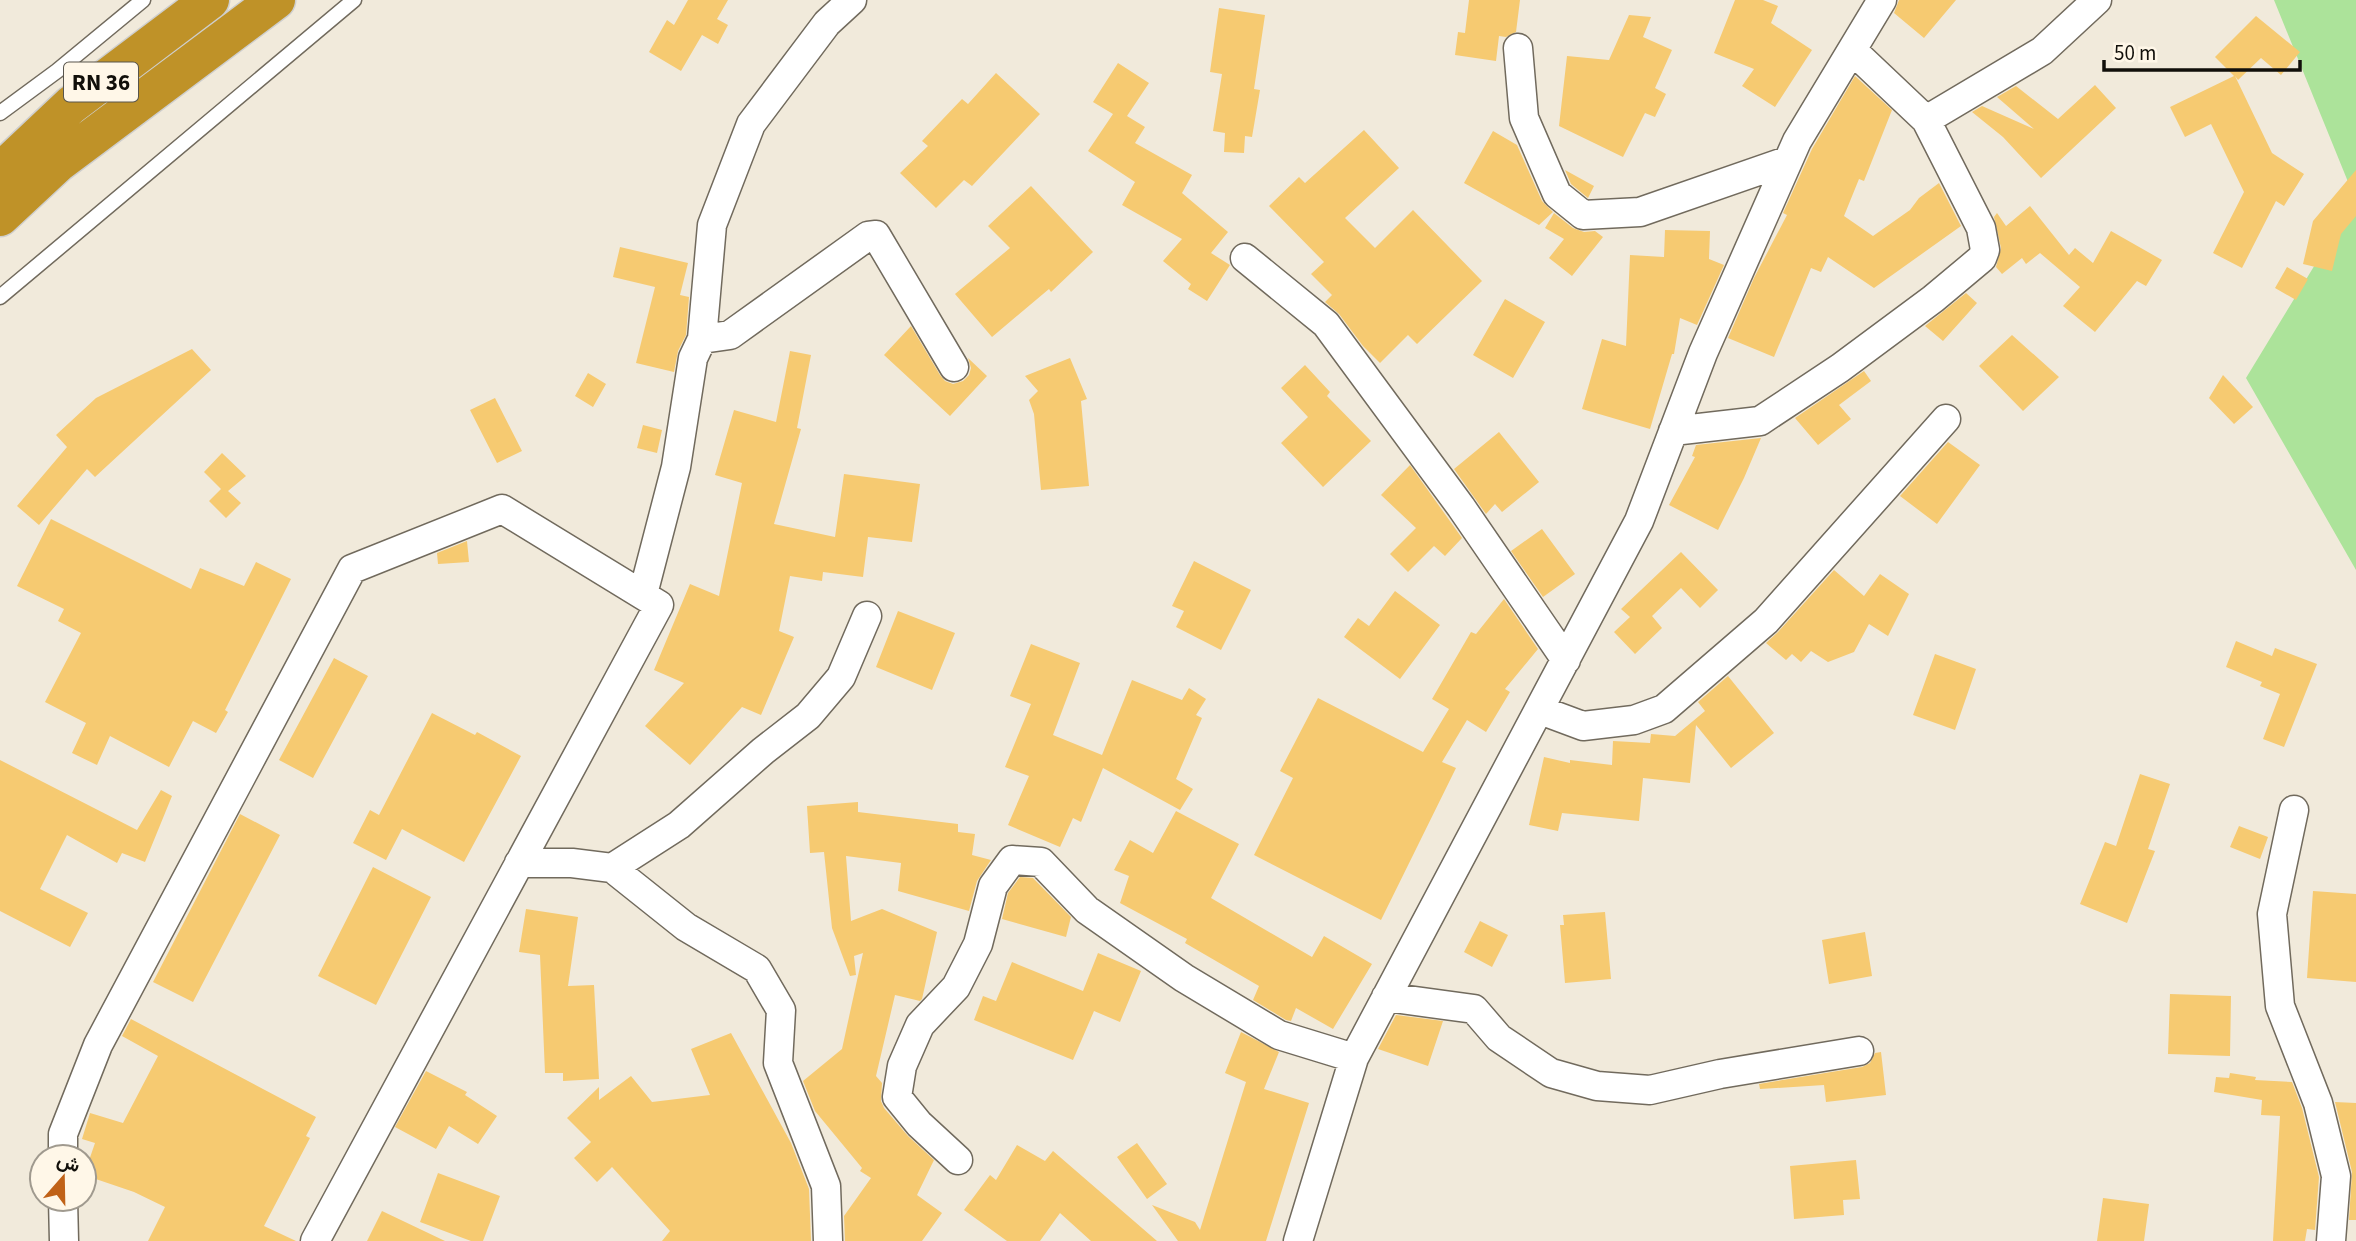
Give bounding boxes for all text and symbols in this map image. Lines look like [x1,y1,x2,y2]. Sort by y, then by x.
scale bar [2104,28,2300,72]
text: 50 m [2114,38,2156,68]
road number: RN 36 [64,62,138,102]
north arrow [28,1143,98,1213]
text: ش [53,1147,84,1180]

